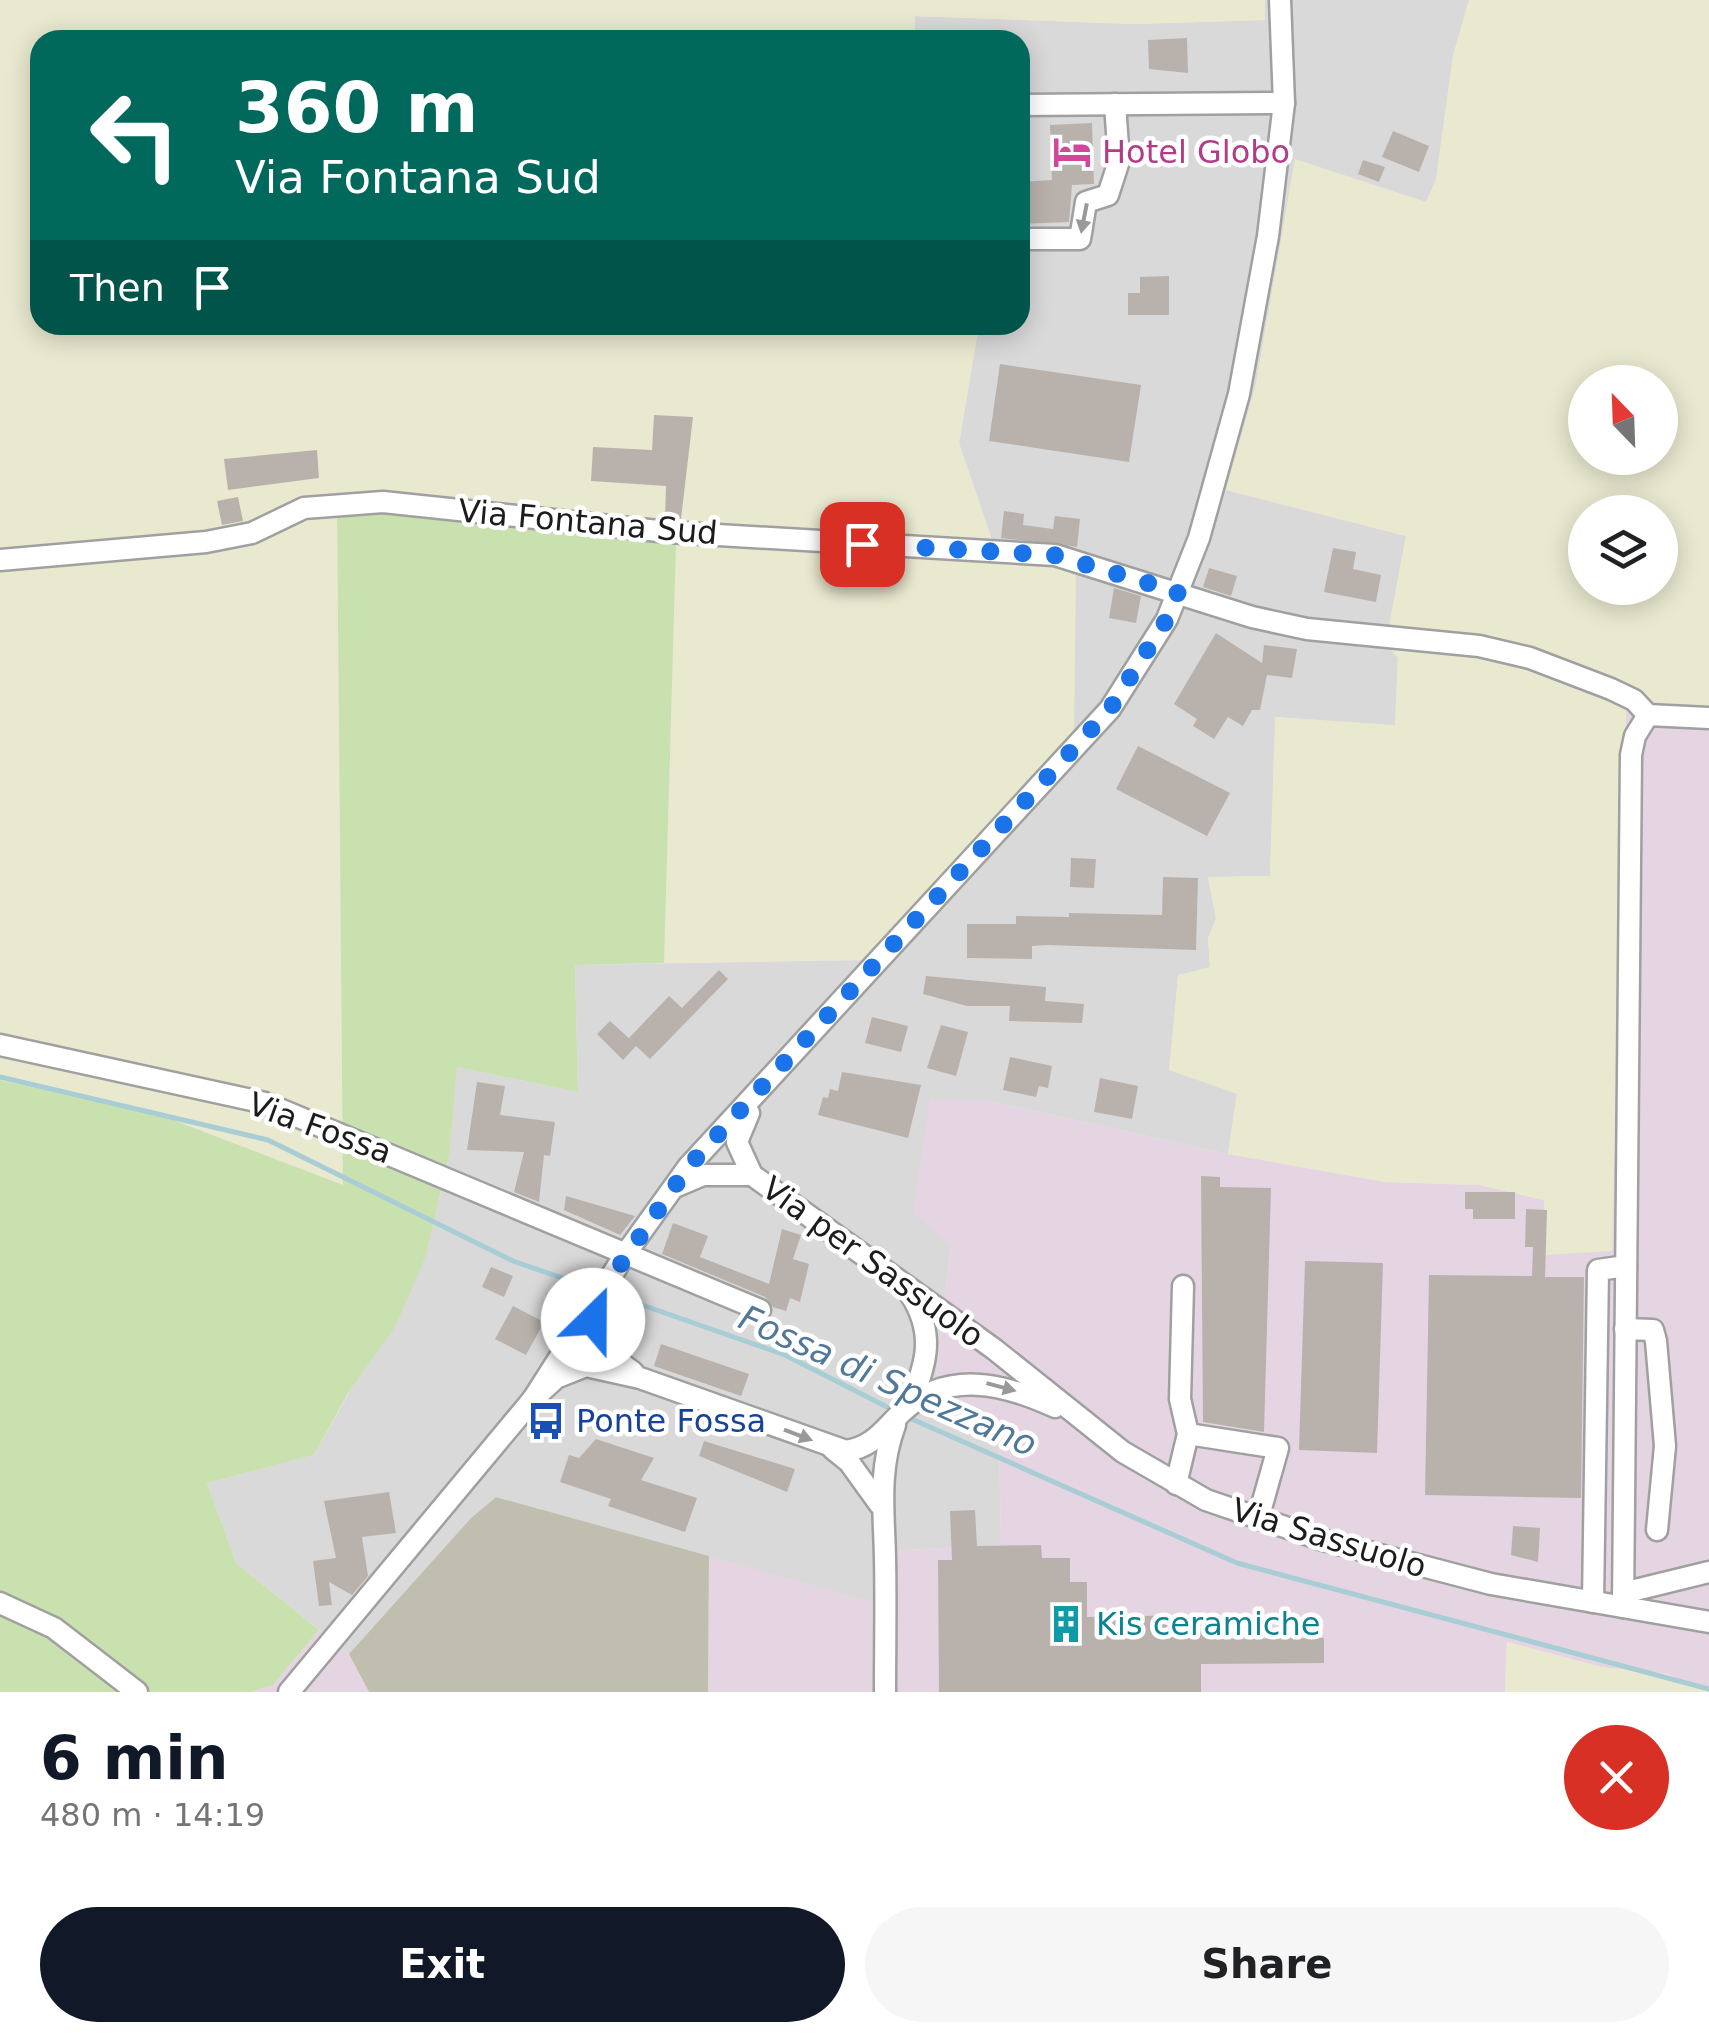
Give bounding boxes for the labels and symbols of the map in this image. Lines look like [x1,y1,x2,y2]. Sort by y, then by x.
hotel icon: Hotel Globo [1051,131,1093,173]
place label: Hotel Globo [1102,133,1290,171]
one-way arrow [1075,203,1091,234]
north arrow [1568,365,1678,475]
street label: Via Fontana Sud [457,492,719,552]
pin [820,502,905,587]
street label: Via Fossa [243,1085,397,1171]
street label: Via per Sassuolo [755,1169,991,1355]
position arrow [541,1268,645,1372]
water label: Fossa di Spezzano [733,1297,1043,1465]
one-way arrow [986,1380,1017,1396]
bus stop icon: Ponte Fossa [525,1400,567,1442]
place label: Ponte Fossa [576,1402,766,1440]
one-way arrow [783,1428,813,1444]
street label: Via Sassuolo [1227,1490,1431,1586]
building icon: Kis ceramiche [1045,1603,1087,1645]
place label: Kis ceramiche [1096,1605,1320,1643]

